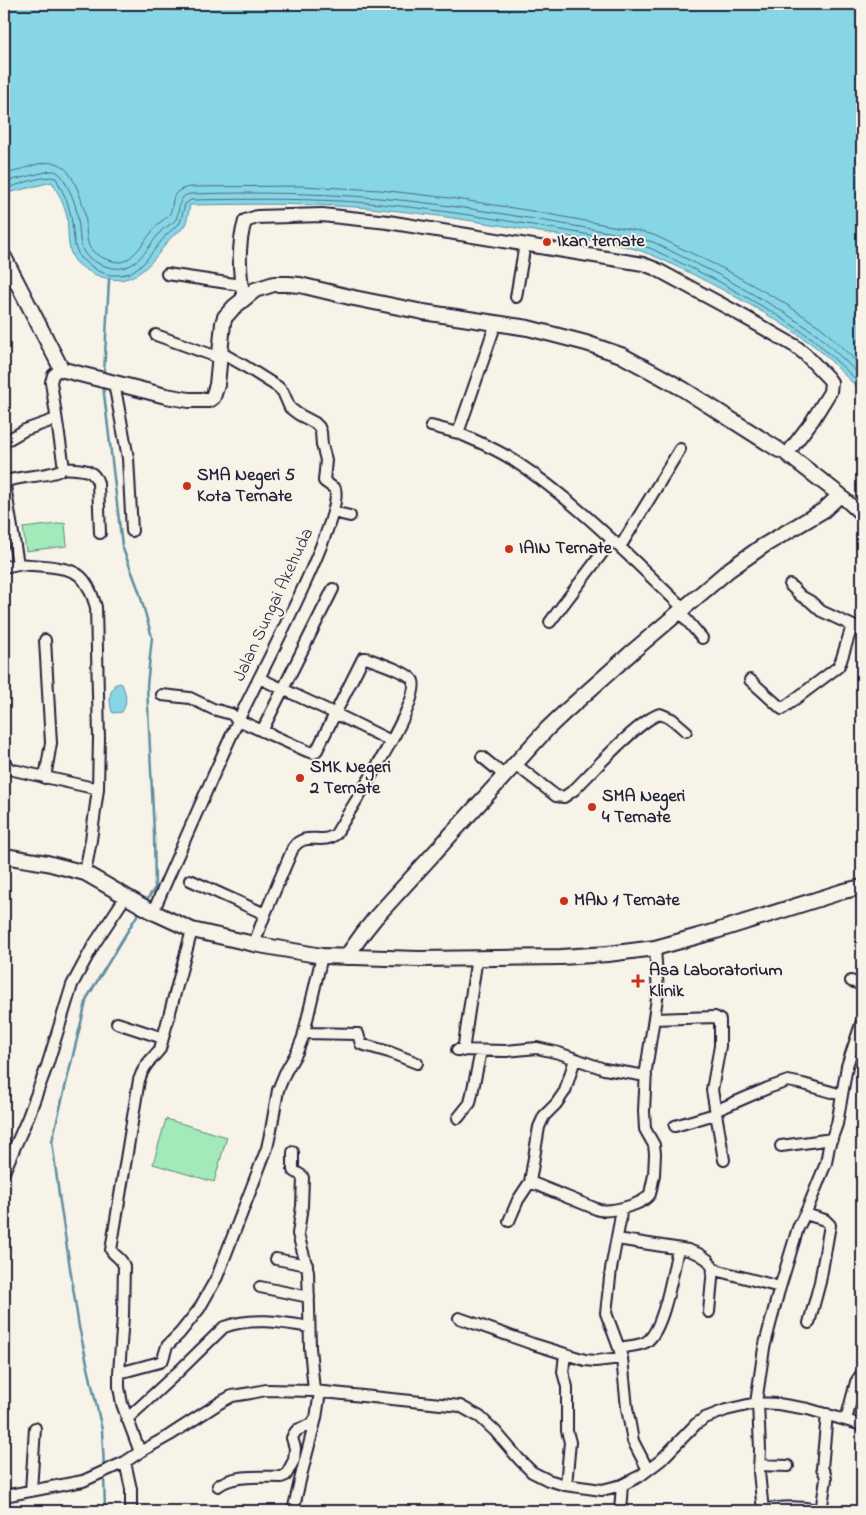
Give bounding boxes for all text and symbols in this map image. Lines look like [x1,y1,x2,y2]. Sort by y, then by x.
place label: Ikan ternate [557,229,646,255]
marker: Ikan ternate [541,236,553,248]
place label: SMA Negeri 5 Kota Ternate [197,463,296,510]
marker: SMA Negeri 5 Kota Ternate [181,480,193,492]
street label: Jalan Sungai Akehuda [227,524,322,686]
place label: IAIN Ternate [519,536,613,562]
marker: IAIN Ternate [503,543,515,555]
place label: SMK Negeri 2 Ternate [309,755,391,802]
marker: SMK Negeri 2 Ternate [294,772,306,784]
place label: SMA Negeri 4 Ternate [602,784,685,831]
marker: SMA Negeri 4 Ternate [586,801,598,813]
place label: MAN 1 Ternate [574,888,680,914]
marker: MAN 1 Ternate [558,895,570,907]
place label: Asa Laboratorium Klinik [649,958,782,1005]
marker: Asa Laboratorium Klinik [631,974,645,988]

